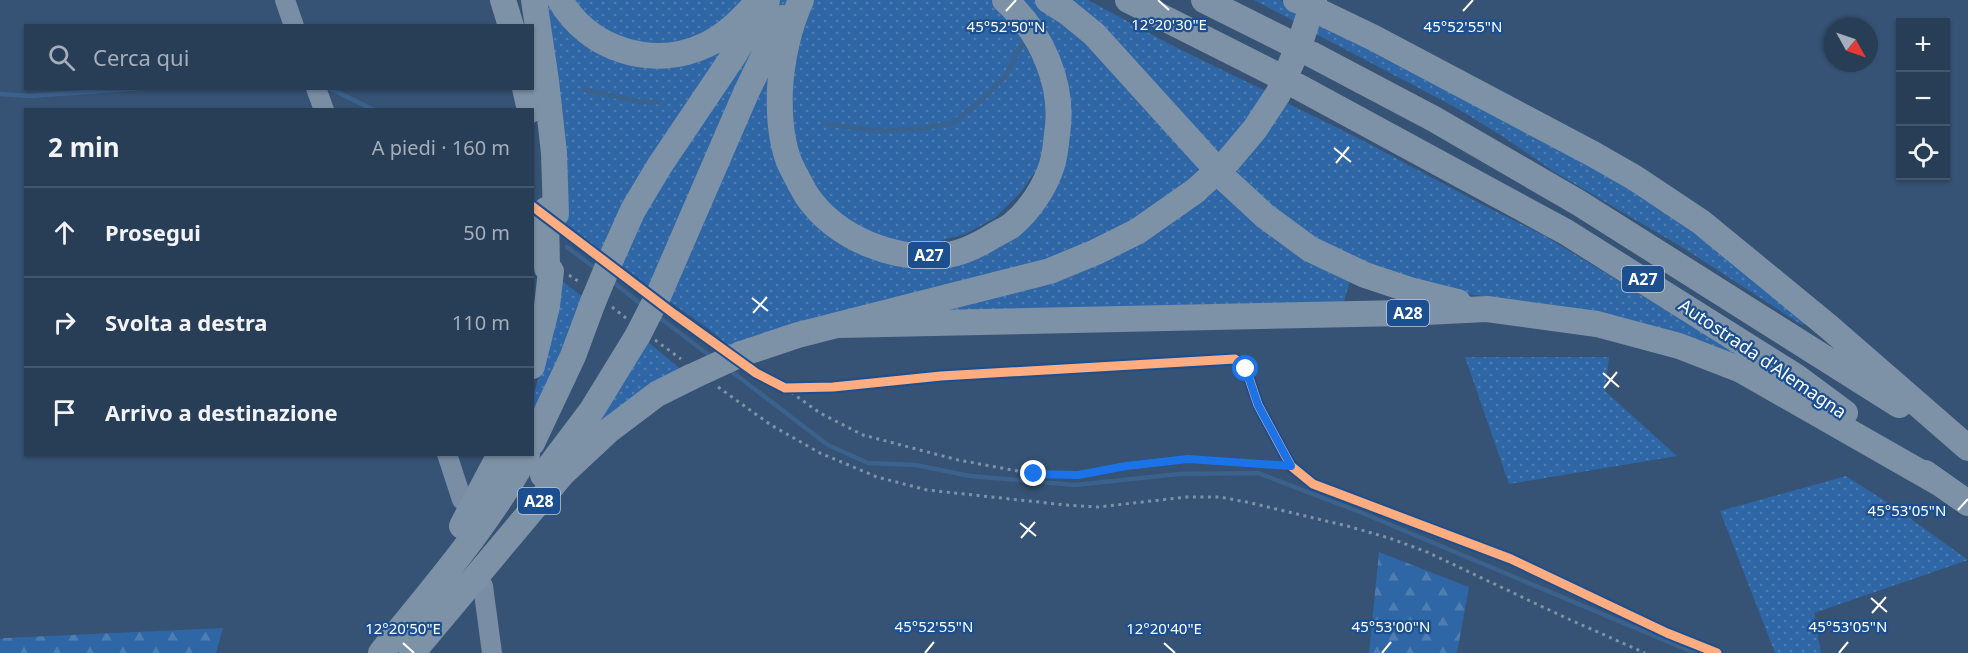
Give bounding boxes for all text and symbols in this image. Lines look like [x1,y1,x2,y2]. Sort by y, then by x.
text: 12°20'30"E [1131,14,1207,34]
text: 45°52'50"N [967,16,1045,36]
text: 45°52'55"N [1424,16,1502,36]
north arrow [1824,18,1878,72]
map controls [1896,18,1950,180]
button: + [1896,18,1950,72]
search box [24,24,534,90]
icon: search [45,41,78,74]
text: Cerca qui [93,42,189,72]
button: − [1896,72,1950,126]
button: locate [1896,126,1950,180]
text: 2 min [48,129,120,165]
text: A piedi · 160 m [372,134,510,161]
icon: ahead [48,216,81,249]
text: Prosegui [105,217,201,247]
text: 50 m [463,219,510,246]
road number: A27 [908,242,950,268]
road number: A27 [1622,266,1664,292]
street label: Autostrada d'Alemagna [1674,293,1852,423]
road number: A28 [1387,300,1429,326]
icon: right [48,306,81,339]
text: Svolta a destra [105,307,268,337]
text: 110 m [452,309,510,336]
route start [1232,355,1258,381]
icon: arrive [48,396,81,429]
text: Arrivo a destinazione [105,397,338,427]
route end [1020,460,1046,486]
road number: A28 [518,488,560,514]
text: 45°53'05"N [1868,500,1946,520]
text: 45°52'55"N [895,616,973,636]
text: 45°53'00"N [1352,616,1430,636]
text: 45°53'05"N [1809,616,1887,636]
text: 12°20'50"E [365,618,441,638]
text: 12°20'40"E [1126,618,1202,638]

